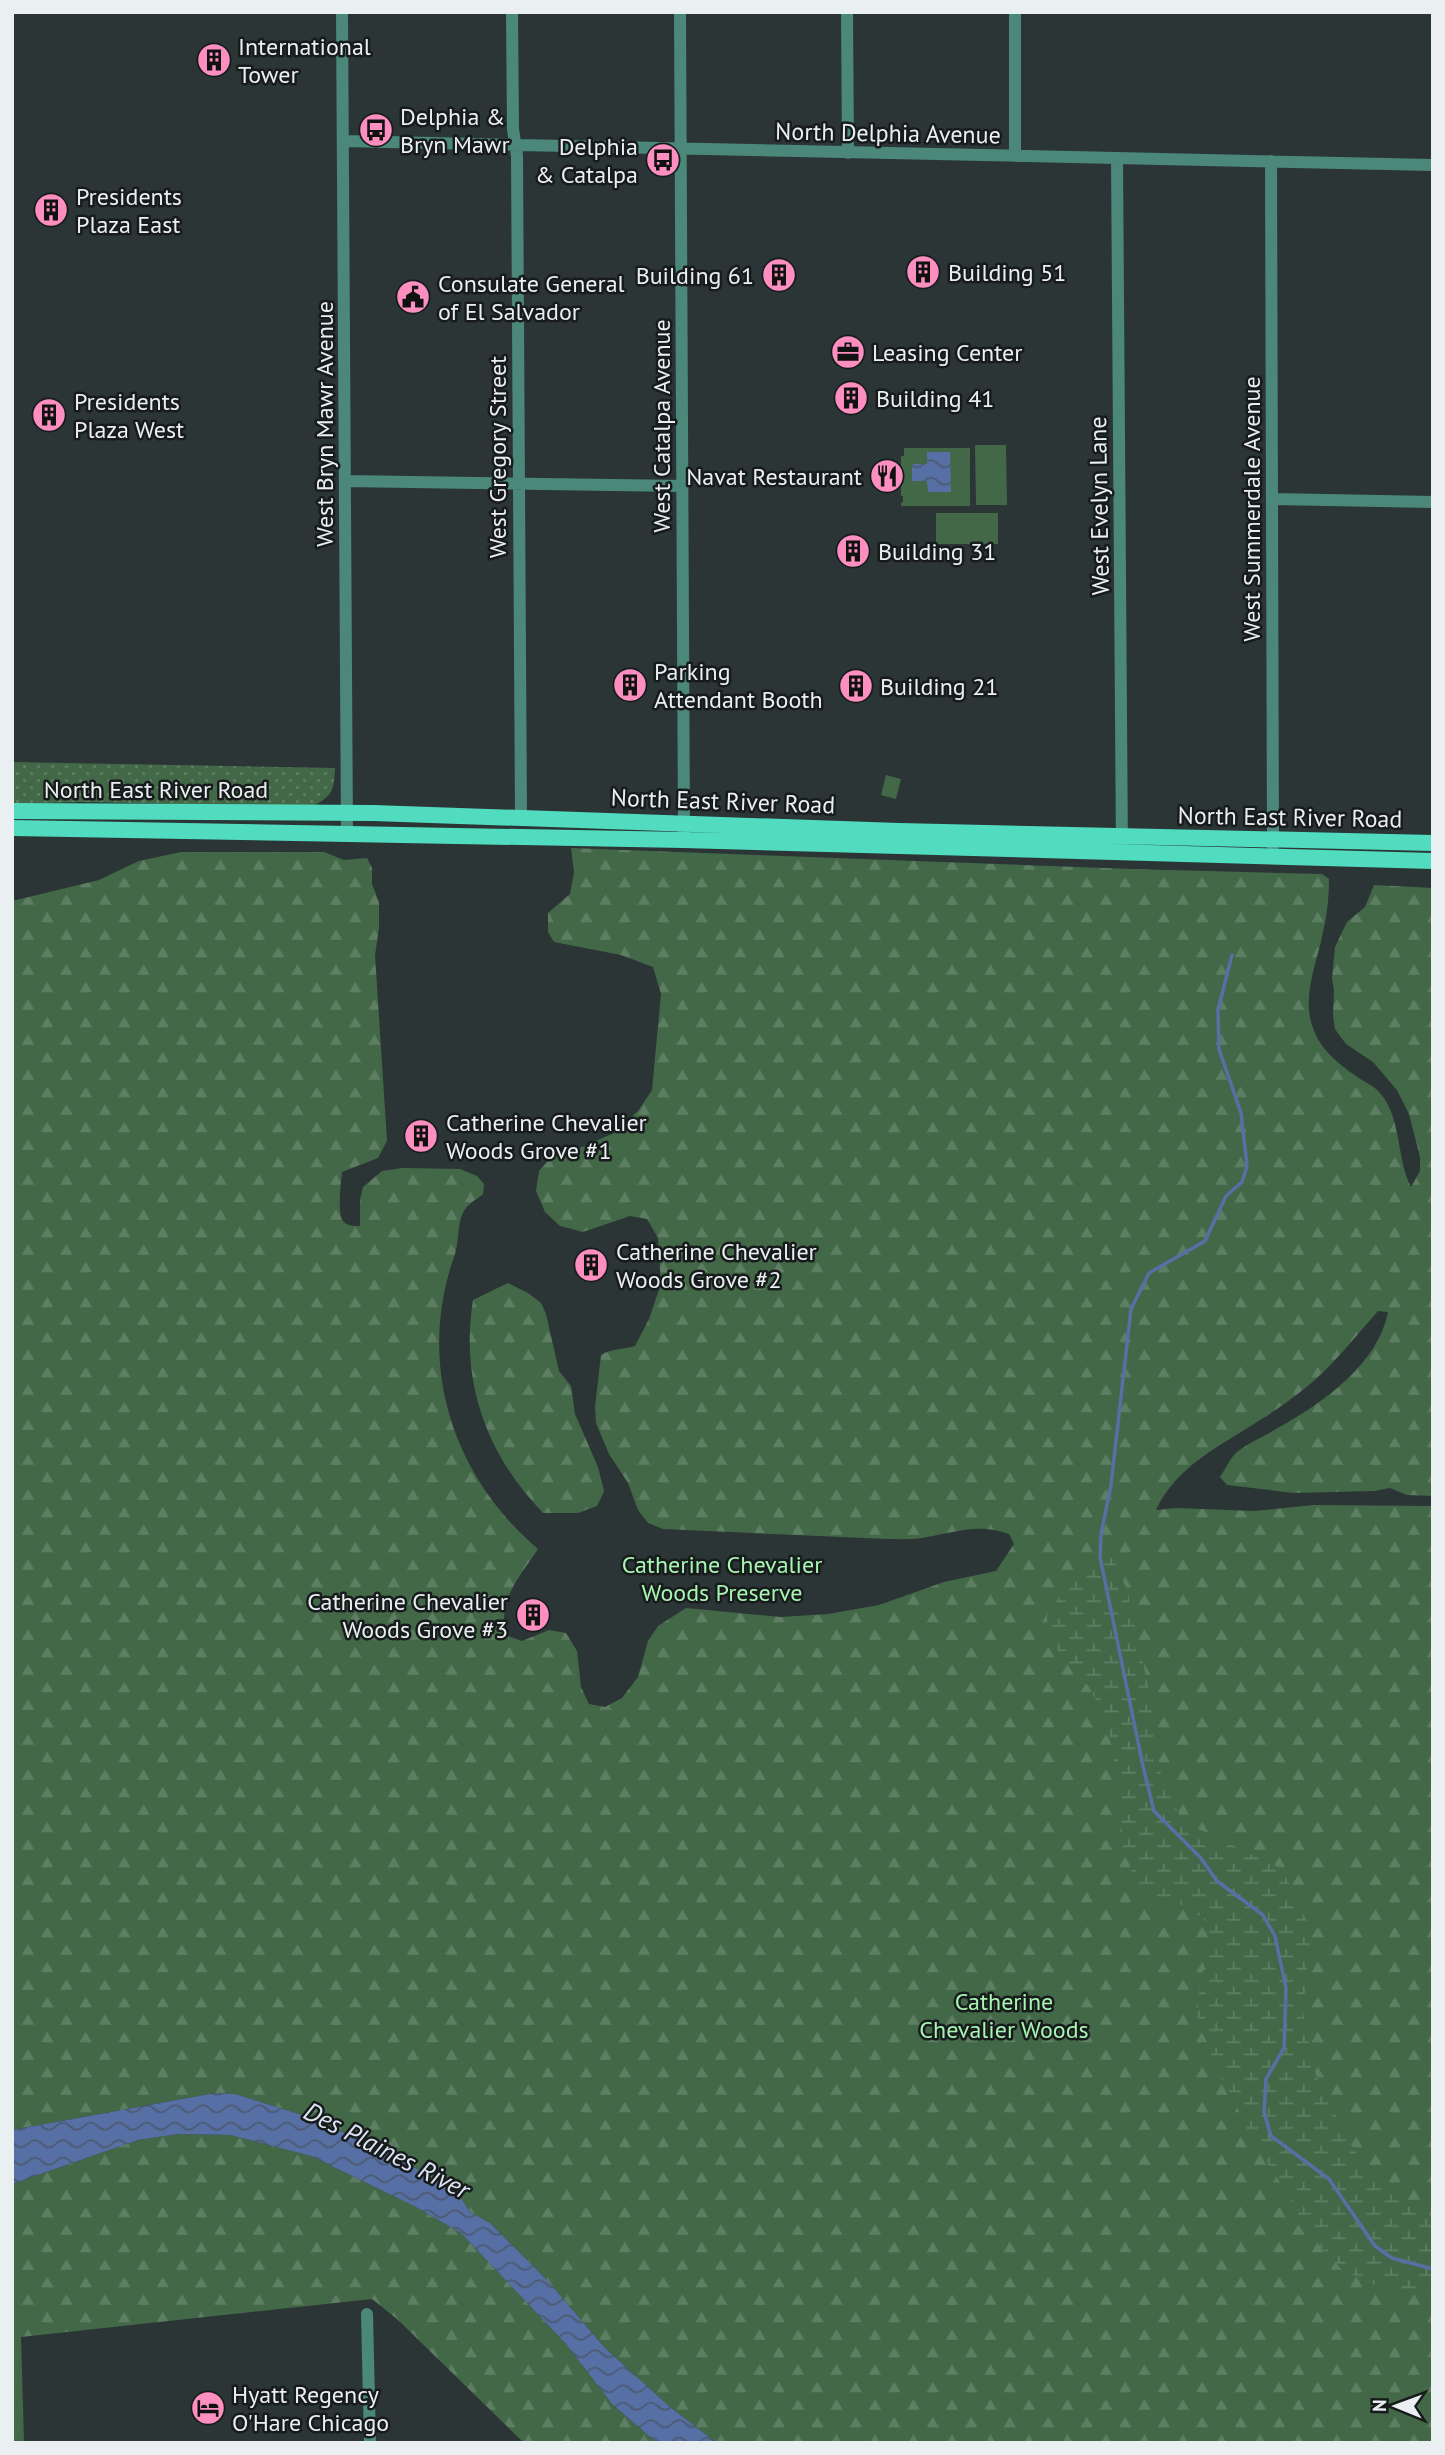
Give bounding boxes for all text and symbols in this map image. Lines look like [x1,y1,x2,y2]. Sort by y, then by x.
place label: International Tower [238,31,371,90]
building icon: International Tower [195,41,233,79]
place label: Delphia & Bryn Mawr [400,101,510,160]
bus stop icon: Delphia & Bryn Mawr [357,111,395,149]
street label: North Delphia Avenue [775,116,1001,150]
place label: Delphia & Catalpa [535,131,638,190]
bus stop icon: Delphia & Catalpa [644,141,682,179]
place label: Presidents Plaza East [76,181,182,240]
building icon: Presidents Plaza East [32,191,70,229]
building icon: Building 51 [904,253,942,291]
building icon: Building 61 [760,256,798,294]
place label: Building 51 [948,257,1066,288]
place label: Building 61 [636,260,754,291]
place label: Consulate General of El Salvador [438,268,625,327]
public building icon: Consulate General of El Salvador [394,278,432,316]
street label: West Bryn Mawr Avenue [309,301,340,547]
street label: West Catalpa Avenue [646,319,677,533]
office icon: Leasing Center [829,333,867,371]
place label: Leasing Center [872,337,1022,368]
street label: West Gregory Street [482,356,513,558]
street label: West Summerdale Avenue [1236,376,1267,642]
building icon: Building 41 [832,379,870,417]
place label: Building 41 [876,383,994,414]
place label: Presidents Plaza West [74,386,184,445]
building icon: Presidents Plaza West [30,396,68,434]
street label: West Evelyn Lane [1082,416,1116,596]
restaurant icon: Navat Restaurant [868,457,906,495]
place label: Navat Restaurant [686,461,862,492]
building icon: Building 31 [834,532,872,570]
place label: Building 31 [878,536,996,567]
place label: Parking Attendant Booth [654,656,823,715]
building icon: Parking Attendant Booth [611,666,649,704]
building icon: Building 21 [837,667,875,705]
place label: Building 21 [880,671,998,702]
street label: North East River Road [44,774,268,805]
street label: North East River Road [610,782,836,820]
street label: North East River Road [1177,800,1403,834]
place label: Catherine Chevalier Woods Grove #1 [446,1107,647,1166]
building icon: Catherine Chevalier Woods Grove #1 [402,1117,440,1155]
place label: Catherine Chevalier Woods Grove #2 [616,1236,817,1295]
building icon: Catherine Chevalier Woods Grove #2 [572,1246,610,1284]
park label: Catherine Chevalier Woods Preserve [622,1549,822,1608]
place label: Catherine Chevalier Woods Grove #3 [307,1586,508,1645]
building icon: Catherine Chevalier Woods Grove #3 [514,1596,552,1634]
park label: Catherine Chevalier Woods [919,1986,1089,2045]
water label: Des Plaines River [299,2094,477,2207]
north arrow [1361,2371,1431,2441]
place label: Hyatt Regency O'Hare Chicago [232,2379,389,2438]
hotel icon: Hyatt Regency O'Hare Chicago [189,2389,227,2427]
text: N [1367,2399,1391,2412]

